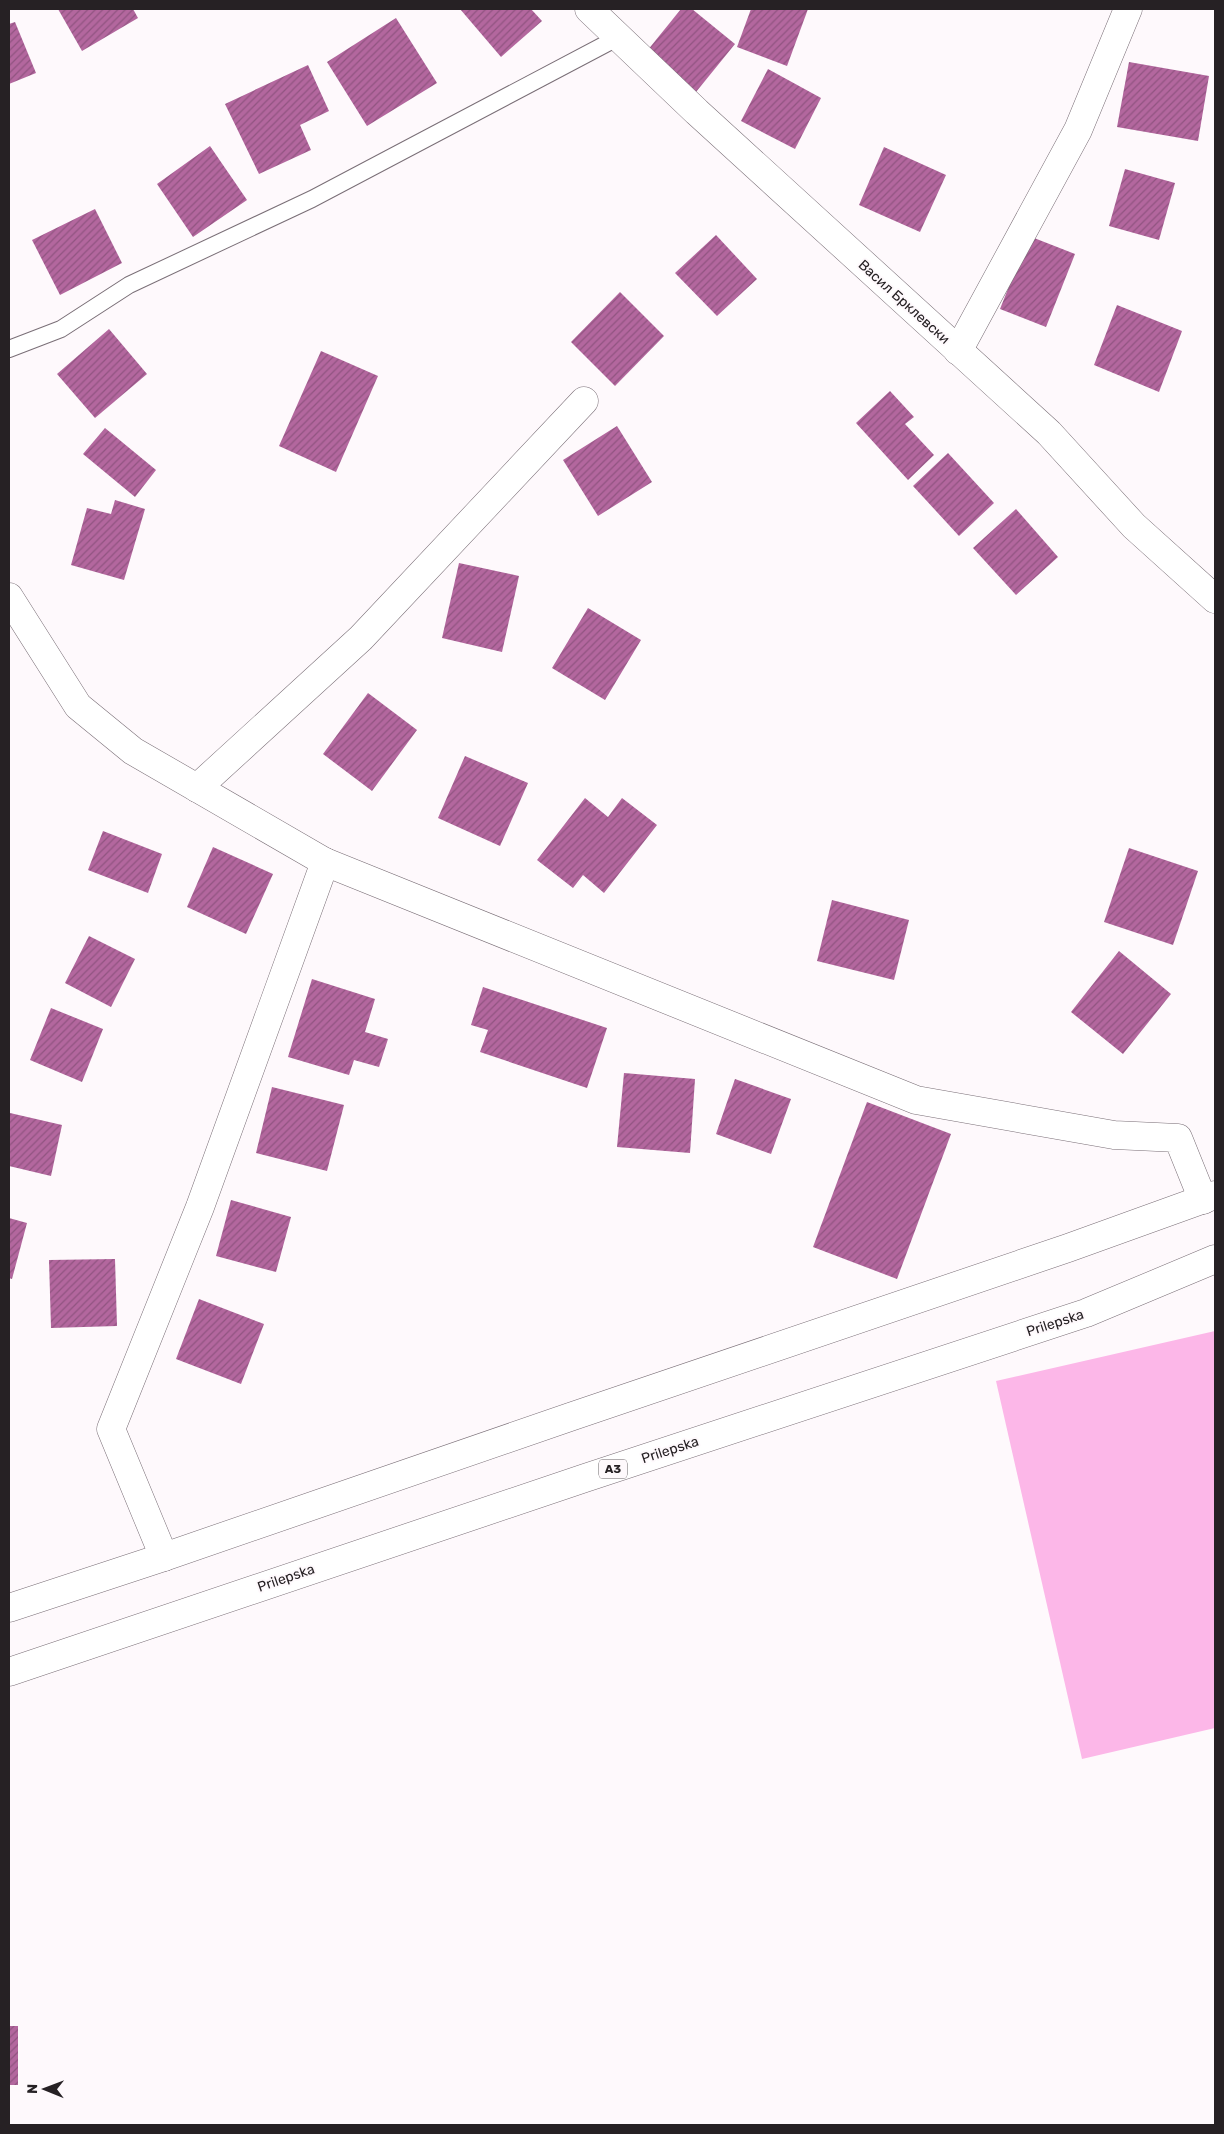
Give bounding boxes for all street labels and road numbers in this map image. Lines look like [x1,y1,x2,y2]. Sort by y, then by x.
street label: Васил Брклевски [855,256,953,348]
street label: Prilepska [1024,1306,1086,1340]
street label: Prilepska [639,1433,701,1467]
road number: A3 [599,1460,627,1478]
street label: Prilepska [255,1560,317,1596]

